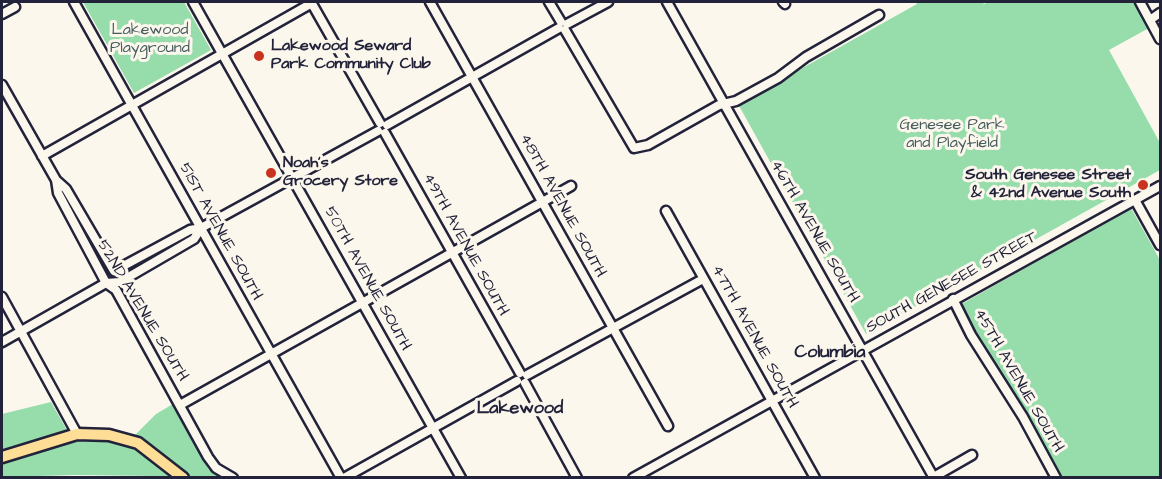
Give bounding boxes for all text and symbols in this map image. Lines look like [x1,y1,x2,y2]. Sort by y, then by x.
park label: Lakewood Playground [110,21,190,59]
place label: Lakewood Seward Park Community Club [271,37,431,75]
marker: Lakewood Seward Park Community Club [252,49,266,63]
park label: Genesee Park and Playfield [899,116,1005,154]
street label: 48TH AVENUE SOUTH [514,131,610,281]
place label: Noah's Grocery Store [283,154,398,192]
street label: 46TH AVENUE SOUTH [765,157,863,307]
street label: 51ST AVENUE SOUTH [174,160,266,304]
marker: Noah's Grocery Store [264,166,278,180]
place label: South Genesee Street & 42nd Avenue South [965,166,1131,204]
street label: 49TH AVENUE SOUTH [418,170,512,320]
marker: South Genesee Street & 42nd Avenue South [1136,178,1150,192]
street label: 50TH AVENUE SOUTH [319,204,415,354]
street label: SOUTH GENESEE STREET [863,228,1041,338]
street label: 52ND AVENUE SOUTH [92,237,192,385]
street label: 47TH AVENUE SOUTH [707,262,801,412]
street label: 45TH AVENUE SOUTH [969,306,1067,456]
district label: Columbia [795,342,865,364]
district label: Lakewood [477,398,563,420]

